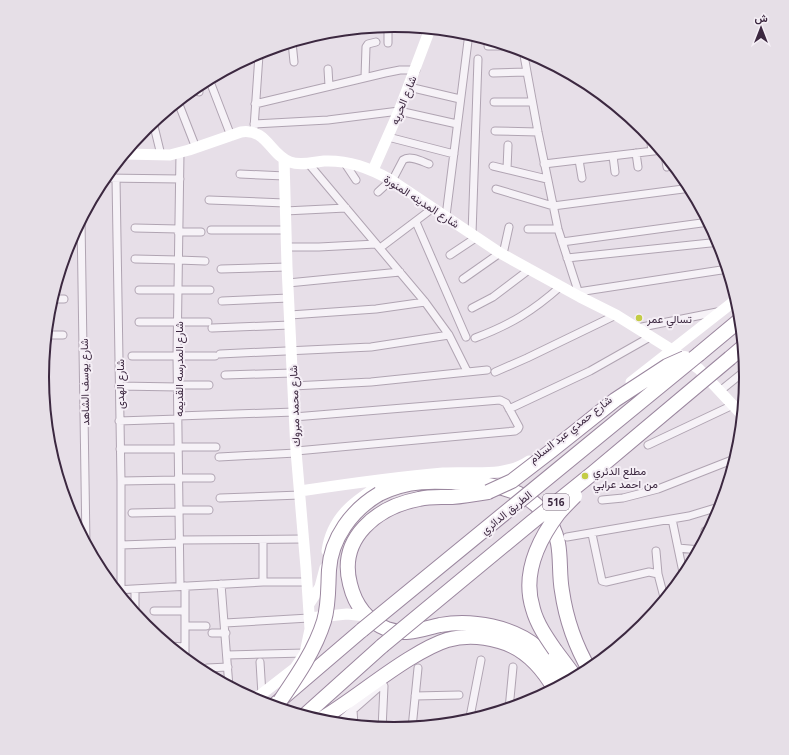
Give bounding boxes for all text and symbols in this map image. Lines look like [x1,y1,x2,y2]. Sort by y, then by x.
north arrow [741,8,781,48]
text: ش [754,10,768,25]
street label: شارع الحريه [386,73,421,127]
street label: شارع المدينه المنورة [381,171,463,232]
place label: تسالي عمر [646,311,693,329]
marker: تسالي عمر [634,313,644,323]
street label: شارع المدرسه القديمه [171,321,187,417]
street label: شارع يوسف الشاهد [76,338,93,426]
street label: شارع الهدى [112,359,128,409]
street label: شارع محمد مبروك [285,365,304,447]
street label: شارع حمدي عبد السلام [525,392,617,469]
place label: مطلع الدئري من احمد عرابي [593,463,658,494]
marker: مطلع الدئري من احمد عرابي [580,471,590,481]
street label: الطريق الدائري [477,487,537,540]
road number: 516 [543,494,569,510]

